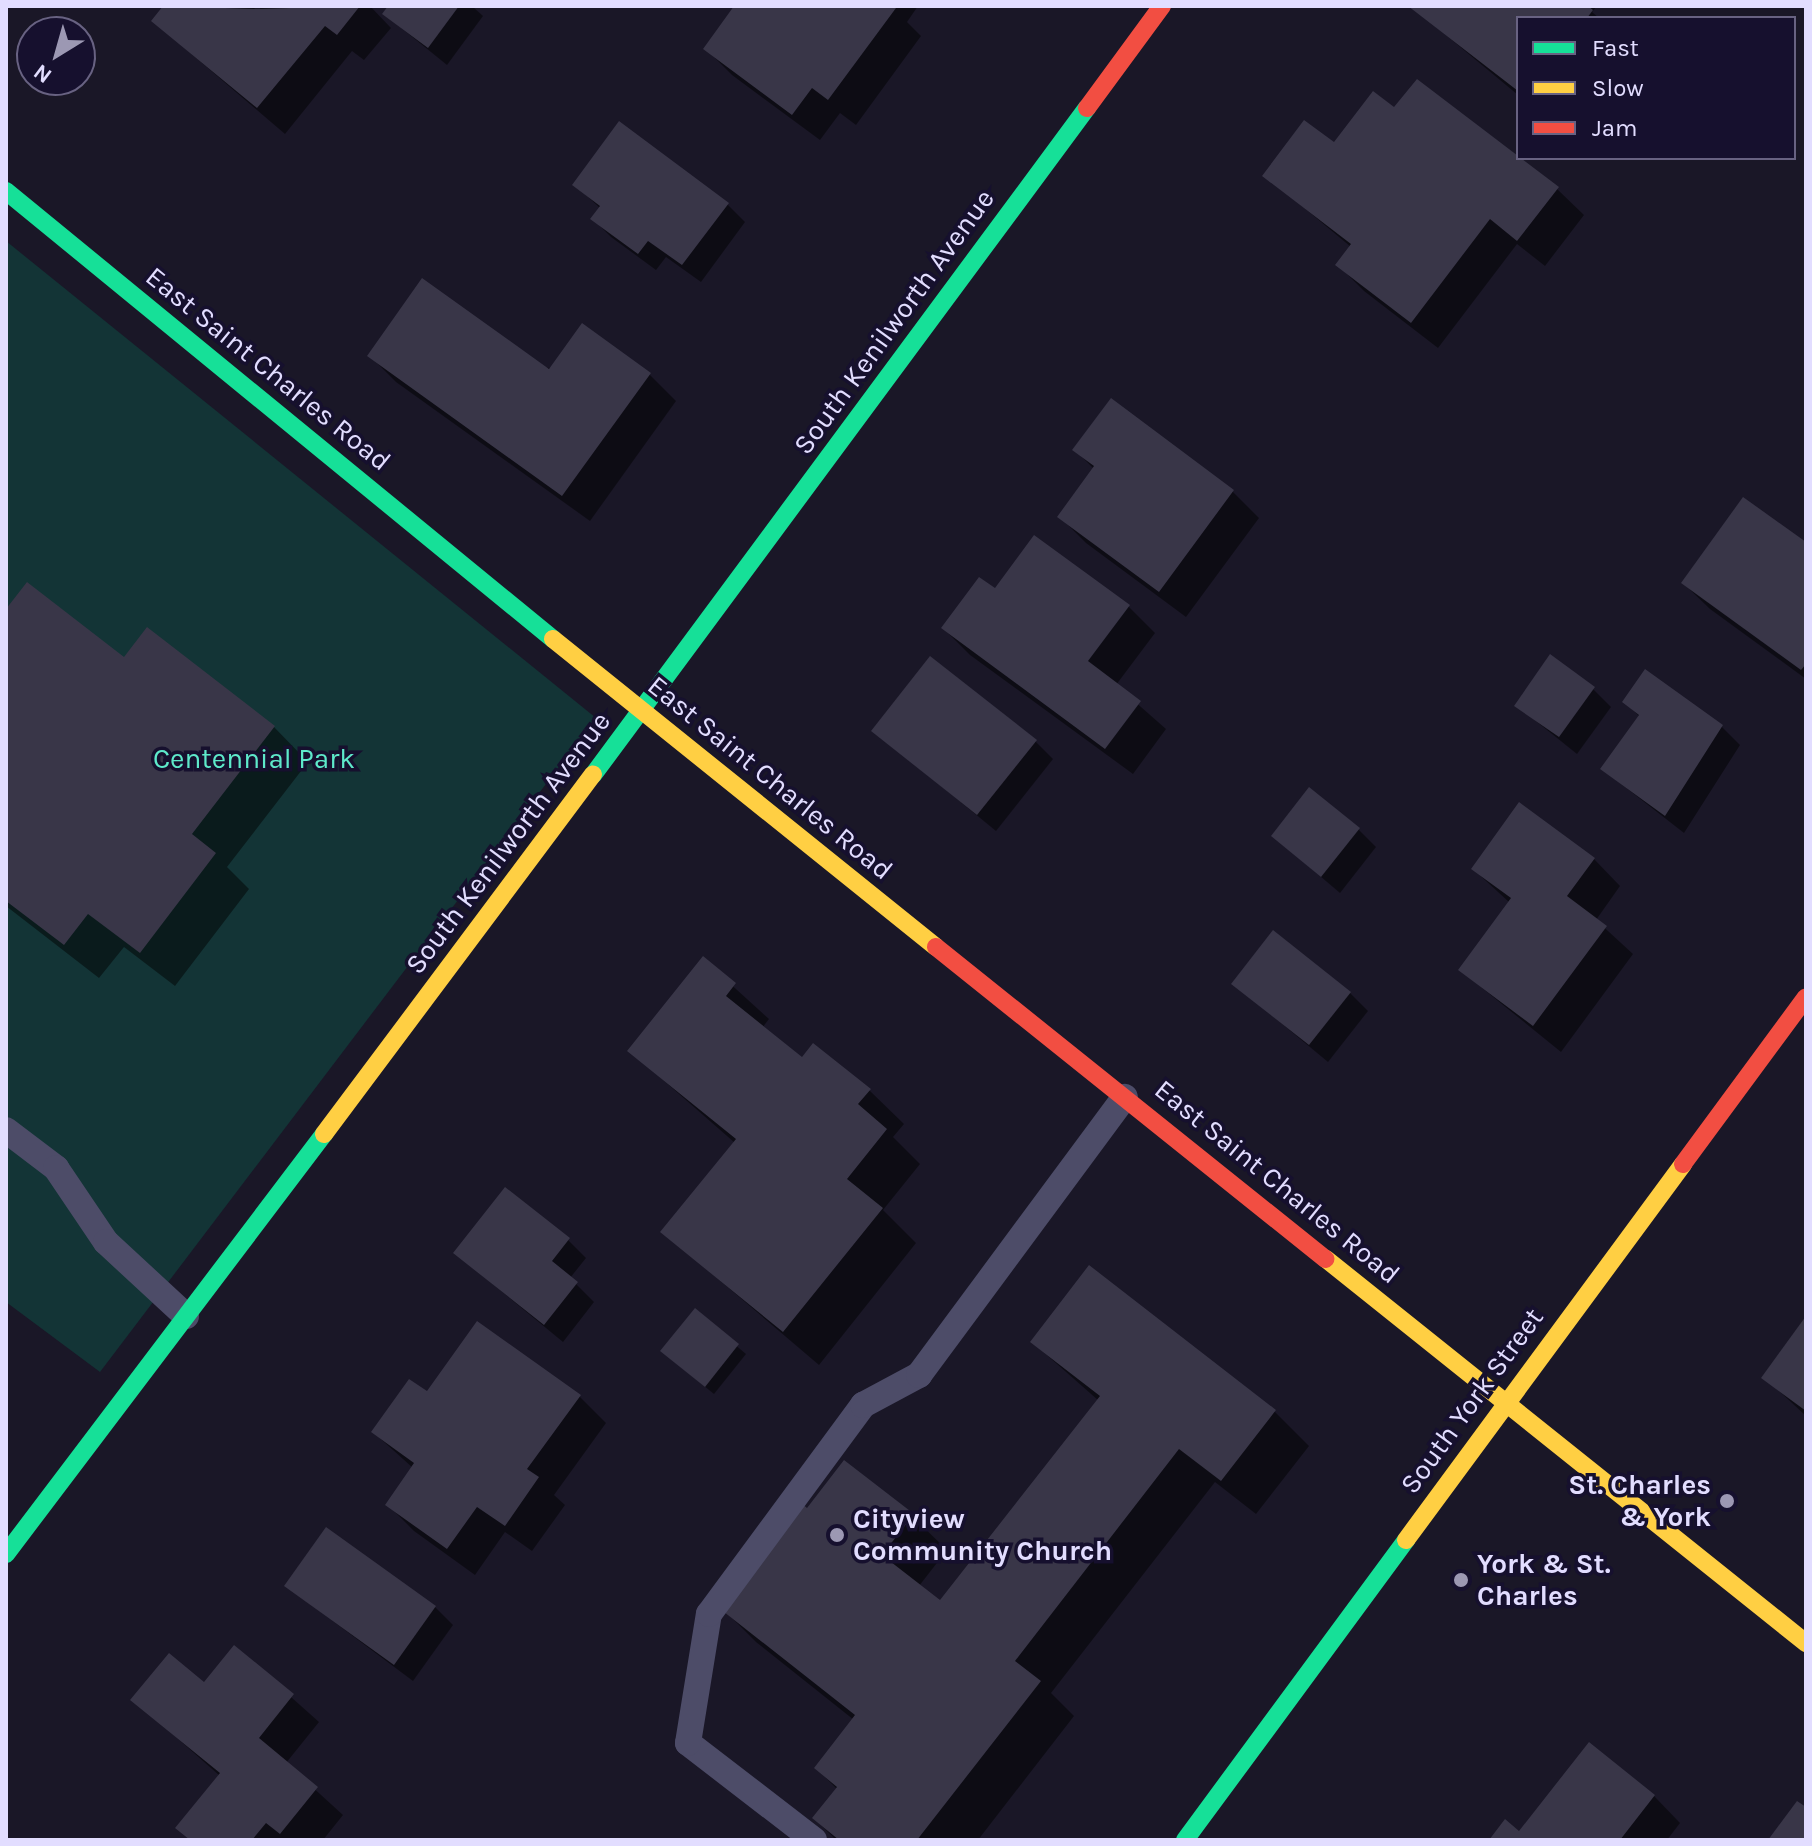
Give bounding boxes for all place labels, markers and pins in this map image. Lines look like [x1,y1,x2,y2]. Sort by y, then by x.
place label: St. Charles & York [1568,1468,1711,1534]
marker: St. Charles & York [1718,1492,1736,1510]
place label: Cityview Community Church [853,1502,1112,1568]
marker: Cityview Community Church [828,1526,846,1544]
place label: York & St. Charles [1477,1547,1611,1613]
marker: York & St. Charles [1452,1571,1470,1589]

